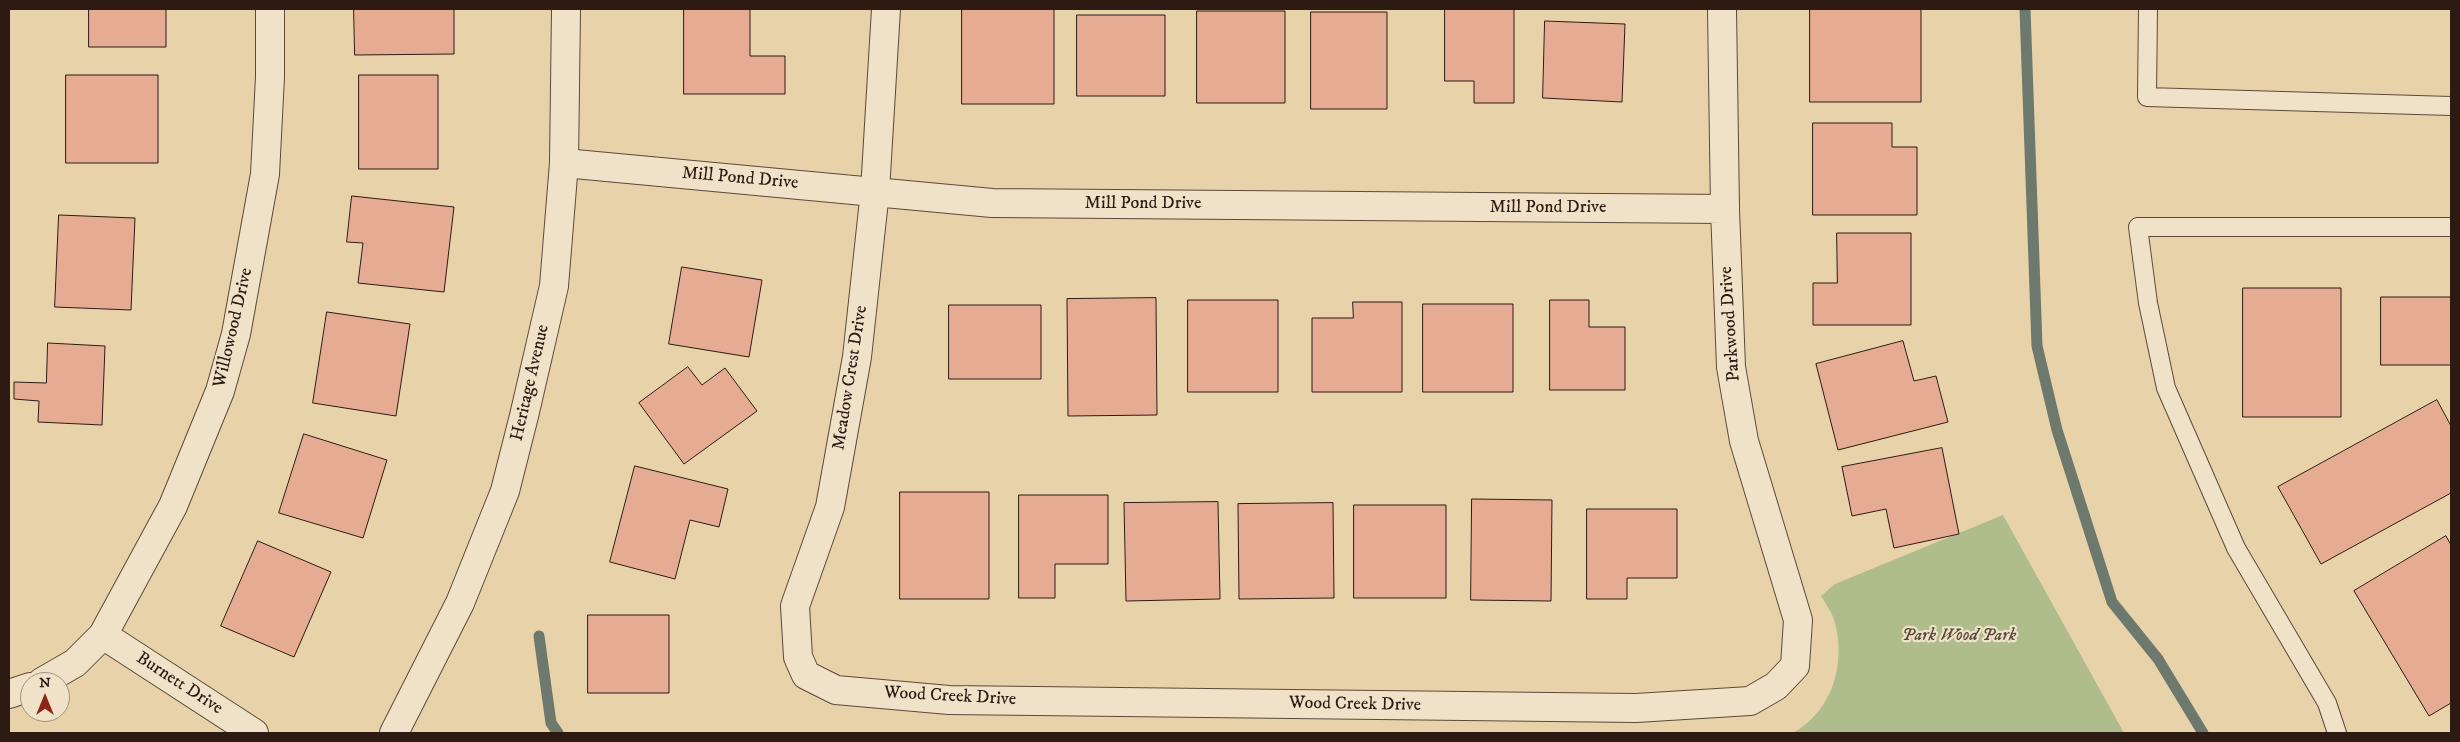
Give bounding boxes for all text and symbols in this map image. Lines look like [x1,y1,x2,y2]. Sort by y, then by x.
street label: Mill Pond Drive [681,163,799,195]
street label: Mill Pond Drive [1085,193,1201,215]
street label: Mill Pond Drive [1490,197,1606,219]
street label: Willowood Drive [210,266,258,390]
street label: Parkwood Drive [1716,266,1746,382]
street label: Meadow Crest Drive [829,304,873,452]
street label: Heritage Avenue [507,323,555,443]
park label: Park Wood Park [1902,625,2016,647]
street label: Burnett Drive [132,648,226,720]
north arrow [20,672,70,722]
text: N [39,674,51,692]
street label: Wood Creek Drive [883,683,1017,711]
street label: Wood Creek Drive [1289,693,1421,717]

